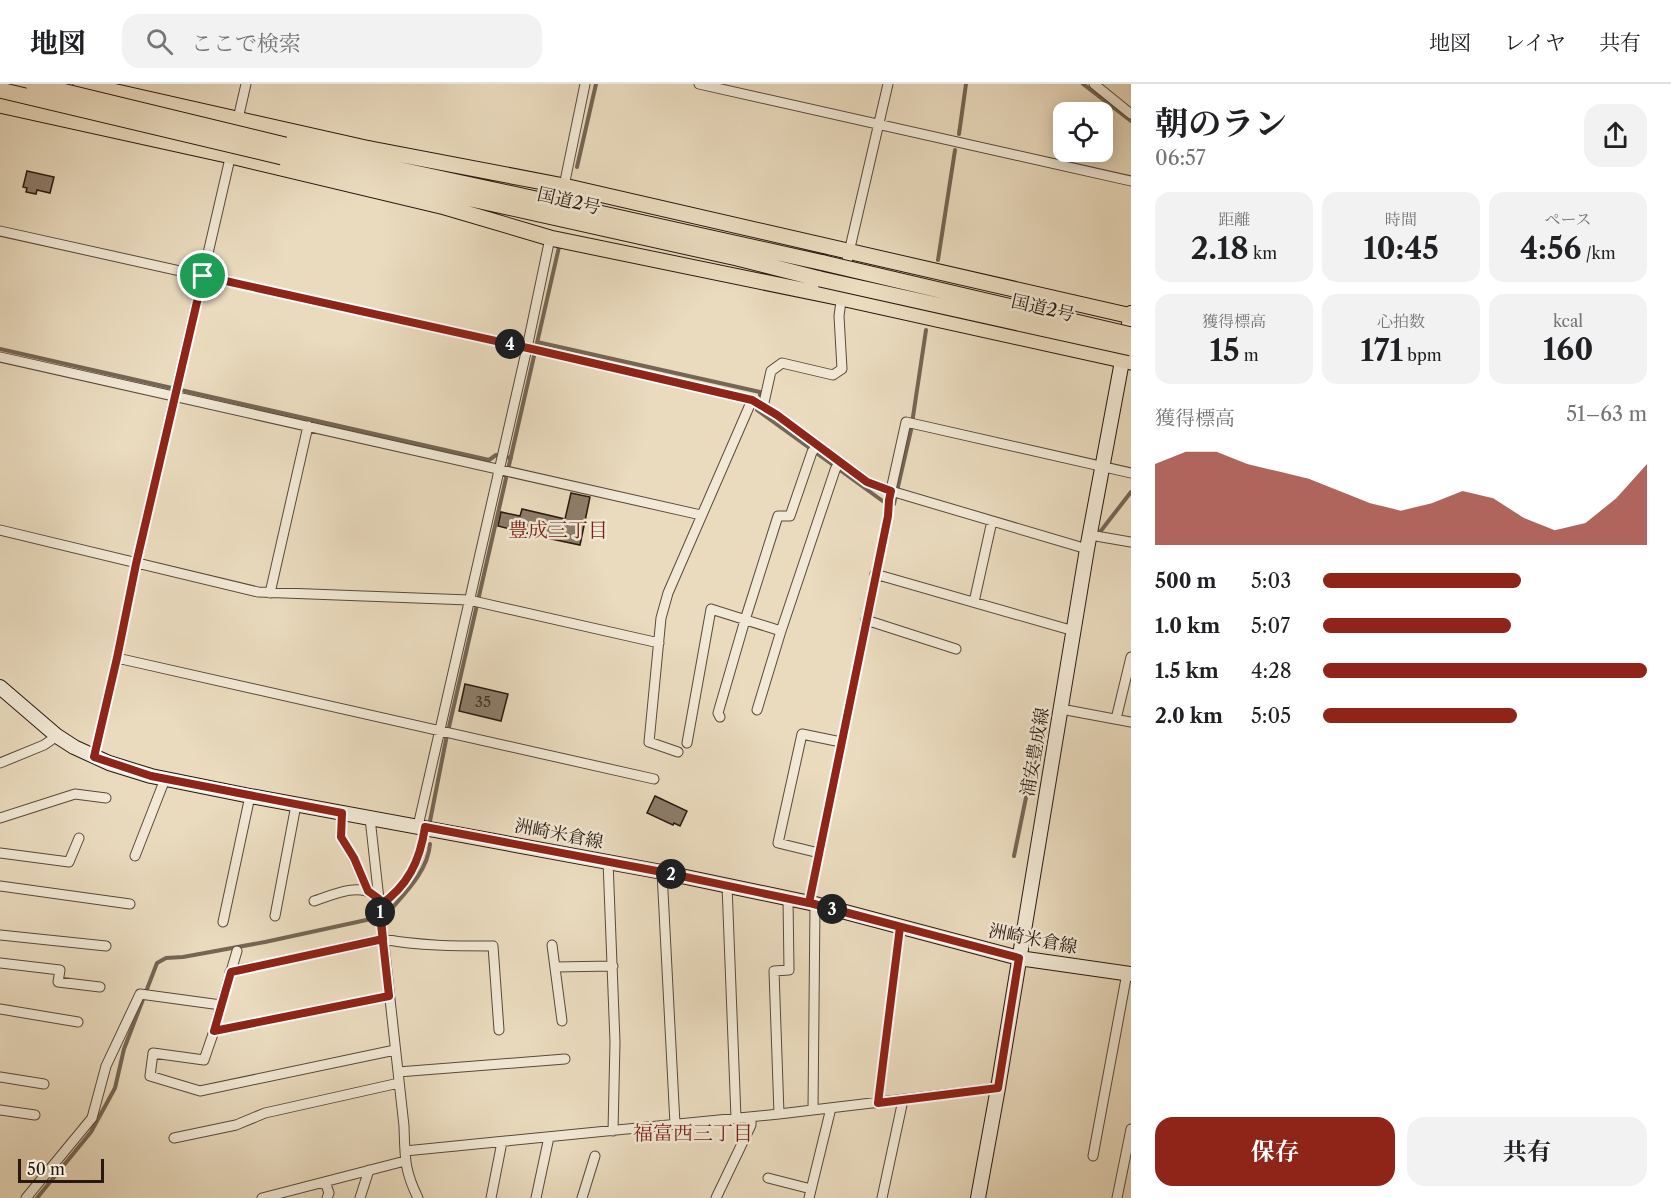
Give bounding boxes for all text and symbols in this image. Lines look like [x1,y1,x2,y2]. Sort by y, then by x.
search box [122,14,542,68]
icon: search [143,25,176,58]
text: 地図 [30,26,86,60]
text: ここで検索 [191,30,301,57]
text: 地図 [1429,30,1471,55]
text: レイヤ [1504,30,1566,55]
text: 共有 [1599,30,1641,55]
map controls [1053,102,1113,162]
button: locate [1053,102,1113,162]
text: 朝のラン [1155,103,1287,144]
button: share [1584,104,1647,167]
text: 06:57 [1155,146,1206,170]
street label: 国道2号 [535,183,603,219]
text: 距離 [1218,209,1250,229]
text: 時間 [1385,209,1417,229]
text: ペース [1544,209,1592,229]
text: 2.18 [1191,230,1249,267]
text: 10:45 [1363,230,1439,267]
text: 4:56 [1520,230,1581,267]
text: km [1249,243,1277,263]
text: /km [1581,243,1616,263]
pin [177,250,228,301]
icon: arrive [186,259,219,292]
street label: 国道2号 [1009,290,1077,326]
text: 獲得標高 [1202,311,1266,331]
text: 心拍数 [1377,311,1425,331]
text: kcal [1553,311,1583,331]
pin: 4 [495,329,525,359]
text: 160 [1543,331,1593,368]
text: 15 [1209,332,1239,369]
text: 171 [1360,332,1403,369]
text: 4 [505,334,515,354]
text: m [1239,345,1259,365]
text: bpm [1403,345,1442,365]
text: 51–63 m [1566,402,1647,426]
text: 獲得標高 [1155,406,1235,430]
district label: 豊成三丁目 [508,518,608,542]
text: 500 m [1155,569,1216,593]
text: 5:03 [1251,569,1291,593]
text: 1.0 km [1155,614,1220,638]
text: 5:07 [1251,614,1290,638]
text: 1.5 km [1155,659,1219,683]
text: 4:28 [1251,659,1292,683]
house number: 35 [475,692,491,711]
text: 2.0 km [1155,704,1223,728]
text: 5:05 [1251,704,1291,728]
street label: 浦安豊成線 [1016,706,1054,798]
street label: 洲崎米倉線 [513,815,605,853]
pin: 2 [656,859,686,889]
text: 2 [666,864,676,884]
pin: 3 [817,894,847,924]
pin: 1 [365,897,395,927]
text: 3 [827,899,837,919]
text: 1 [376,902,384,922]
street label: 洲崎米倉線 [987,920,1079,958]
button: 保存 [1155,1117,1395,1186]
button: 共有 [1407,1117,1647,1186]
district label: 福富西三丁目 [633,1121,753,1145]
scale bar [18,1156,104,1184]
text: 50 m [27,1159,65,1179]

